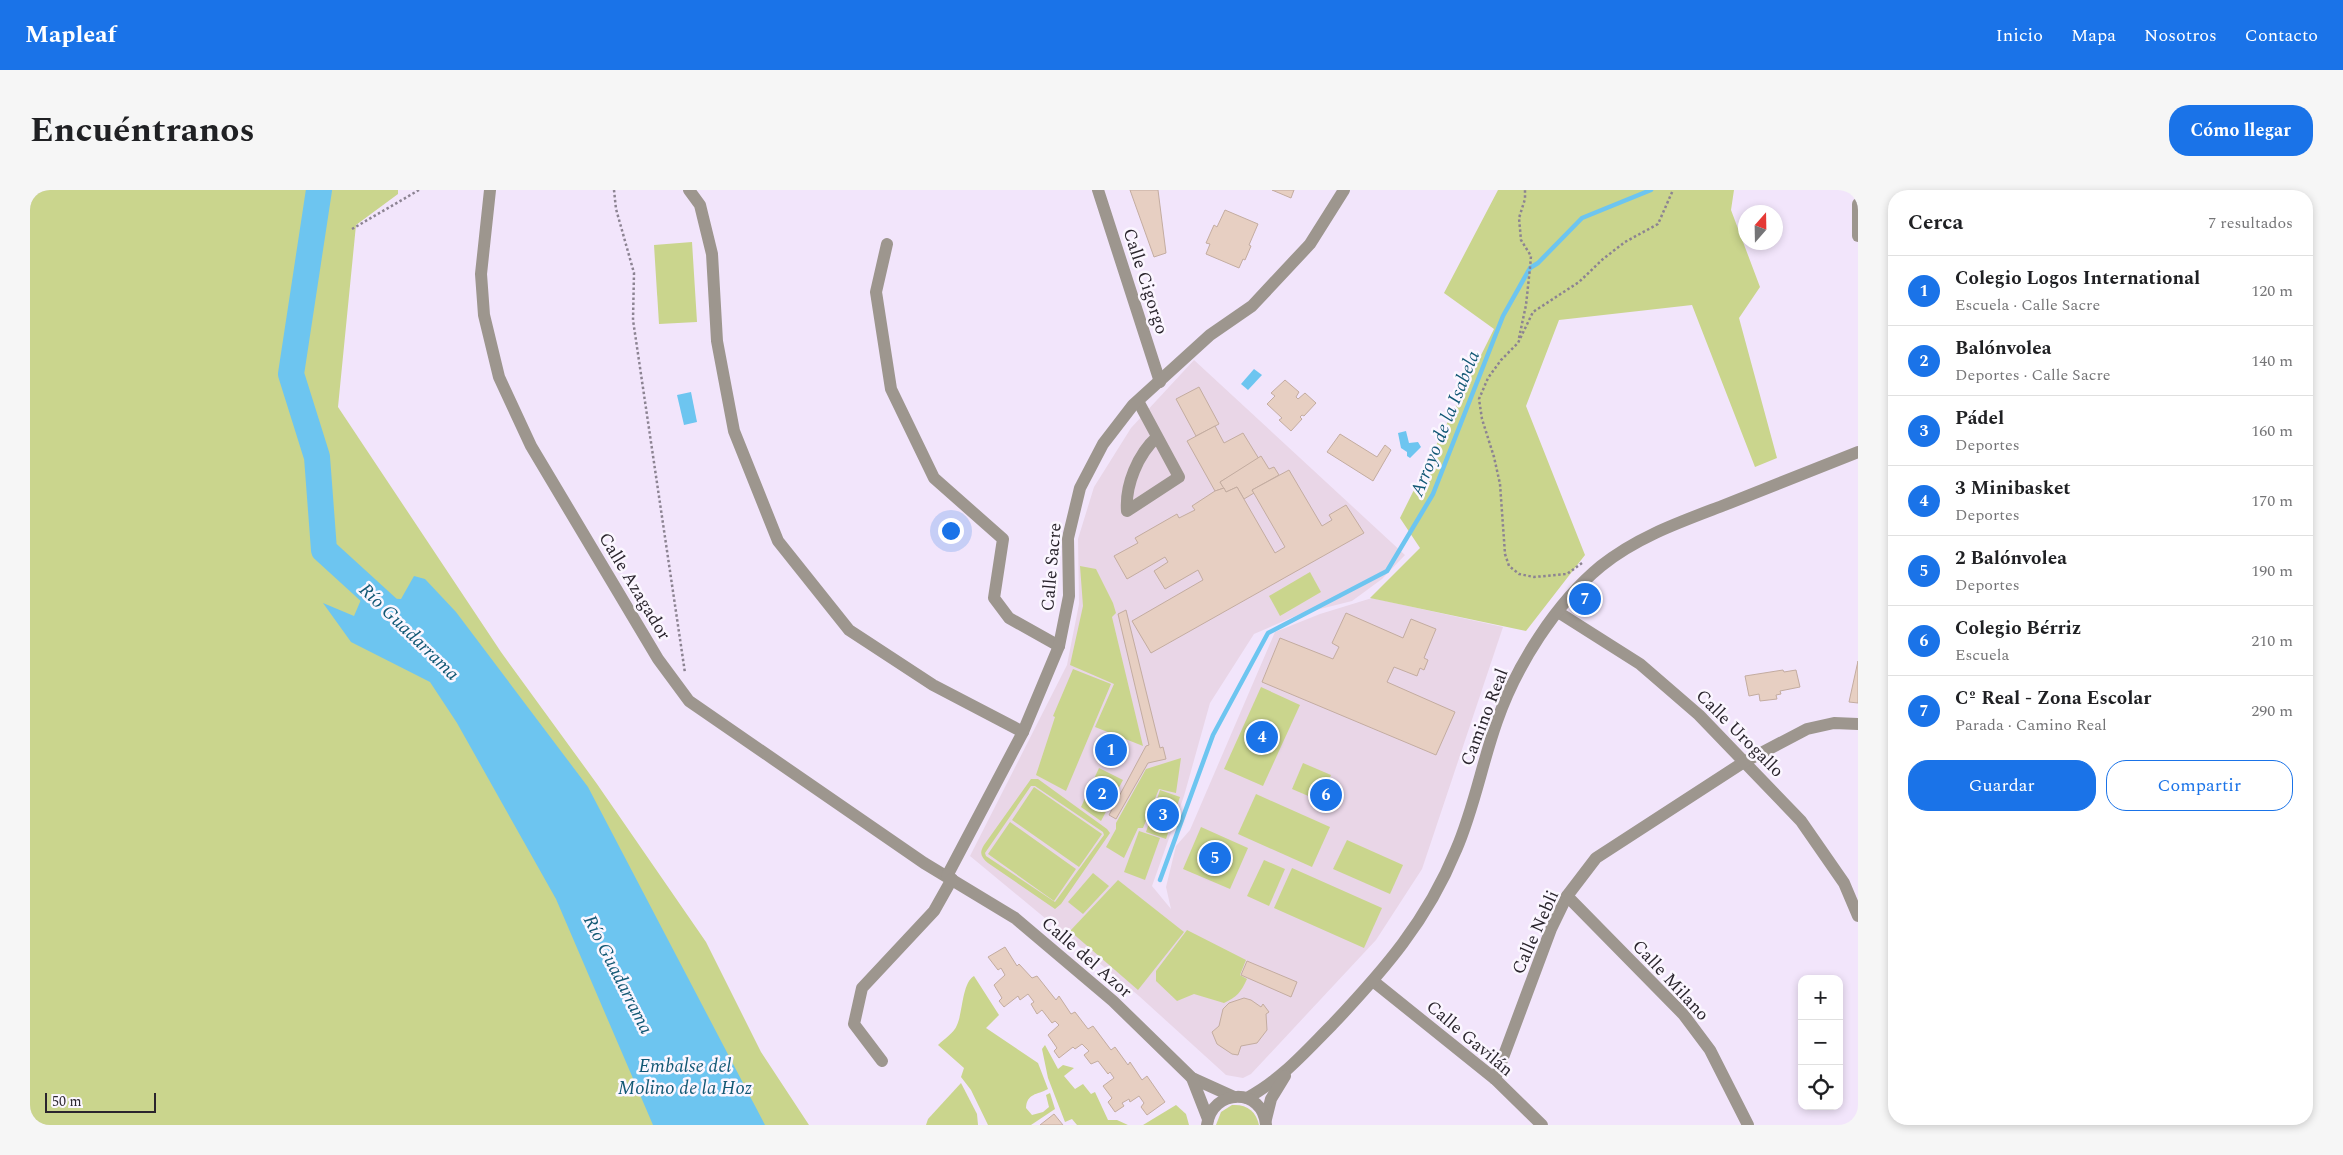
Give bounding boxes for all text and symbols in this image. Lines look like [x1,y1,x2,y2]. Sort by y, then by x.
text: Mapleaf [25,17,116,53]
text: Inicio [1996,22,2043,49]
text: Mapa [2071,22,2116,49]
text: Nosotros [2144,22,2217,49]
text: Contacto [2245,22,2318,49]
text: Encuéntranos [30,104,255,157]
button: Cómo llegar [2169,105,2313,156]
north arrow [1738,205,1783,250]
text: Cerca [1908,207,1963,239]
text: 7 resultados [2208,211,2293,235]
street label: Calle Cigorgo [1116,225,1175,338]
text: Colegio Logos International [1955,264,2200,293]
text: 1 [1920,279,1928,303]
text: 120 m [2251,279,2293,303]
text: Escuela · Calle Sacre [1955,293,2100,317]
text: Balónvolea [1955,334,2052,363]
water label: Arroyo de la Isabela [1403,346,1488,502]
text: 2 [1920,349,1928,373]
text: 140 m [2251,349,2293,373]
text: Deportes · Calle Sacre [1955,363,2111,387]
text: Pádel [1955,404,2004,433]
text: 3 [1920,419,1928,443]
text: 160 m [2251,419,2293,443]
text: Deportes [1955,433,2020,457]
text: 3 Minibasket [1955,474,2071,503]
text: 4 [1920,489,1928,513]
text: 170 m [2251,489,2293,513]
text: Deportes [1955,503,2020,527]
your location [938,518,964,544]
street label: Calle Sacre [1034,522,1069,612]
street label: Calle Azagador [592,527,677,645]
text: 2 Balónvolea [1955,544,2067,573]
text: 5 [1920,559,1928,583]
text: 190 m [2251,559,2293,583]
text: Deportes [1955,573,2020,597]
water label: Río Guadarrama [352,576,466,688]
pin: 7 [1569,580,1601,618]
text: Colegio Bérriz [1955,614,2081,643]
text: 6 [1920,629,1928,653]
text: 210 m [2251,629,2293,653]
text: Escuela [1955,643,2009,667]
street label: Camino Real [1454,665,1515,770]
street label: Calle Urogallo [1689,683,1790,784]
text: Cº Real - Zona Escolar [1955,684,2151,713]
text: 7 [1920,699,1928,723]
text: 290 m [2251,699,2293,723]
text: Parada · Camino Real [1955,713,2107,737]
pin: 4 [1246,718,1278,756]
pin: 1 [1095,731,1127,769]
button: Guardar [1908,760,2096,811]
button: Compartir [2106,760,2293,811]
pin: 2 [1086,775,1118,813]
pin: 6 [1310,776,1342,814]
pin: 3 [1147,796,1179,834]
pin: 5 [1199,839,1231,877]
street label: Calle Nebli [1505,886,1566,979]
water label: Río Guadarrama [575,910,660,1040]
street label: Calle del Azor [1035,910,1138,1005]
street label: Calle Milano [1626,934,1716,1027]
map controls [1798,975,1843,1110]
button: + [1798,975,1843,1020]
street label: Calle Gavilán [1420,994,1519,1083]
button: − [1798,1020,1843,1065]
water label: Embalse del Molino de la Hoz [618,1052,753,1103]
button: locate [1798,1065,1843,1110]
scale bar [45,1090,156,1113]
text: 50 m [52,1091,82,1112]

